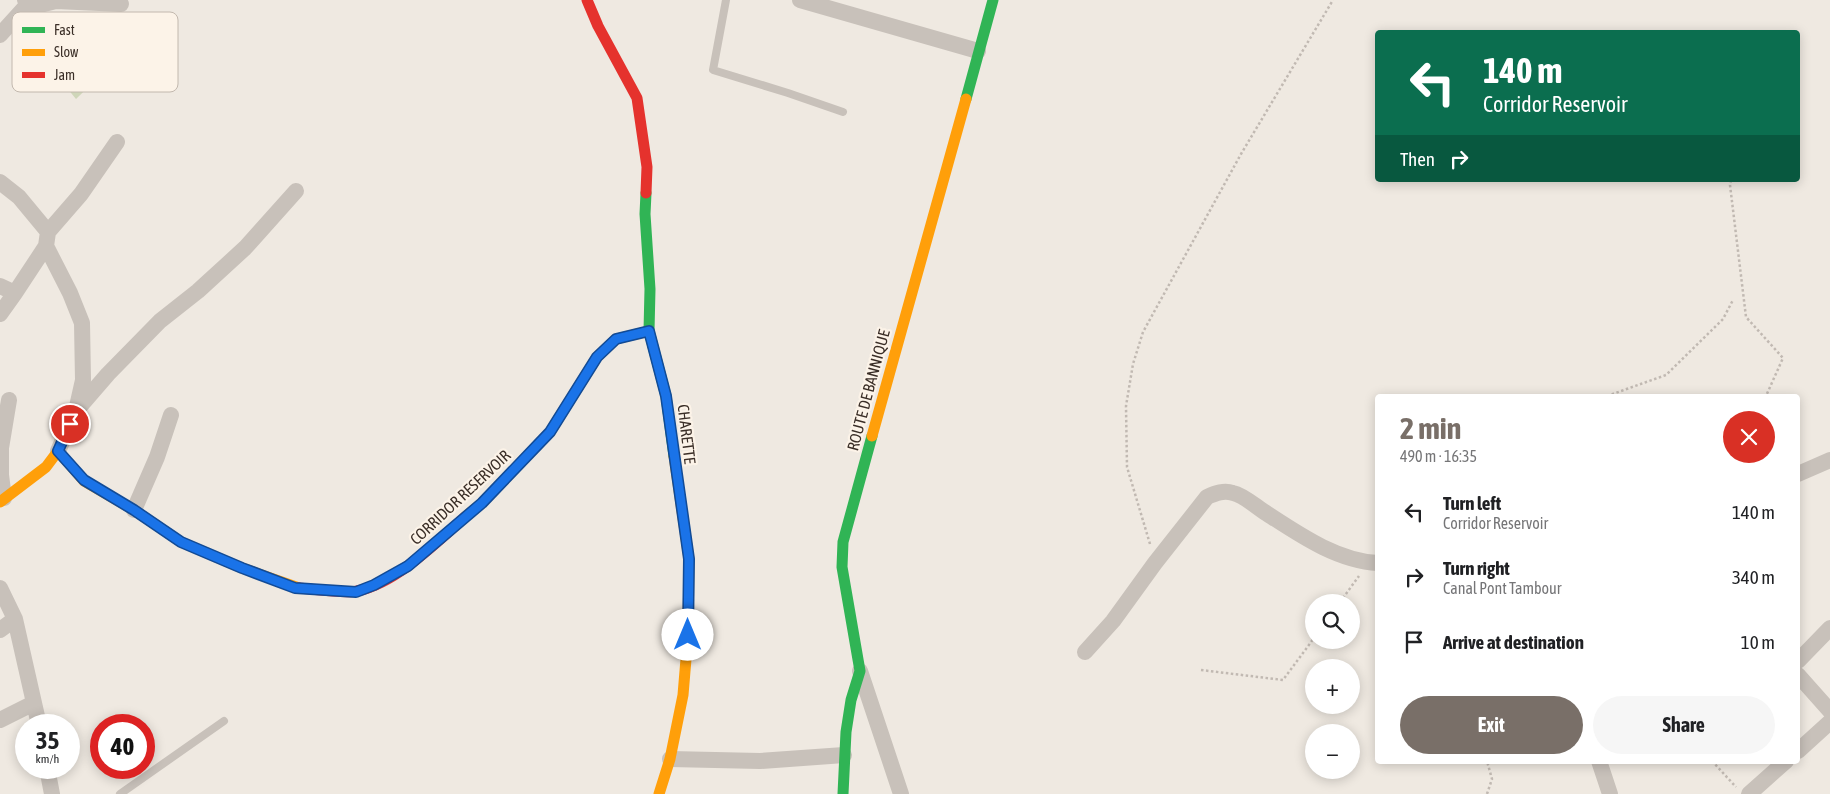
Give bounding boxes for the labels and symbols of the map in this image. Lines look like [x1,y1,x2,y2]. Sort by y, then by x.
legend [12,12,178,92]
text: Fast [54,22,75,38]
text: Slow [54,44,79,60]
text: Jam [54,67,75,83]
street label: ROUTE DE BANNIQUE [843,327,893,453]
pin [49,403,91,445]
street label: CHARETTE [674,403,700,465]
street label: CORRIDOR RESERVOIR [406,446,514,548]
position arrow [661,608,713,660]
speed limit sign: 40 [90,714,155,779]

